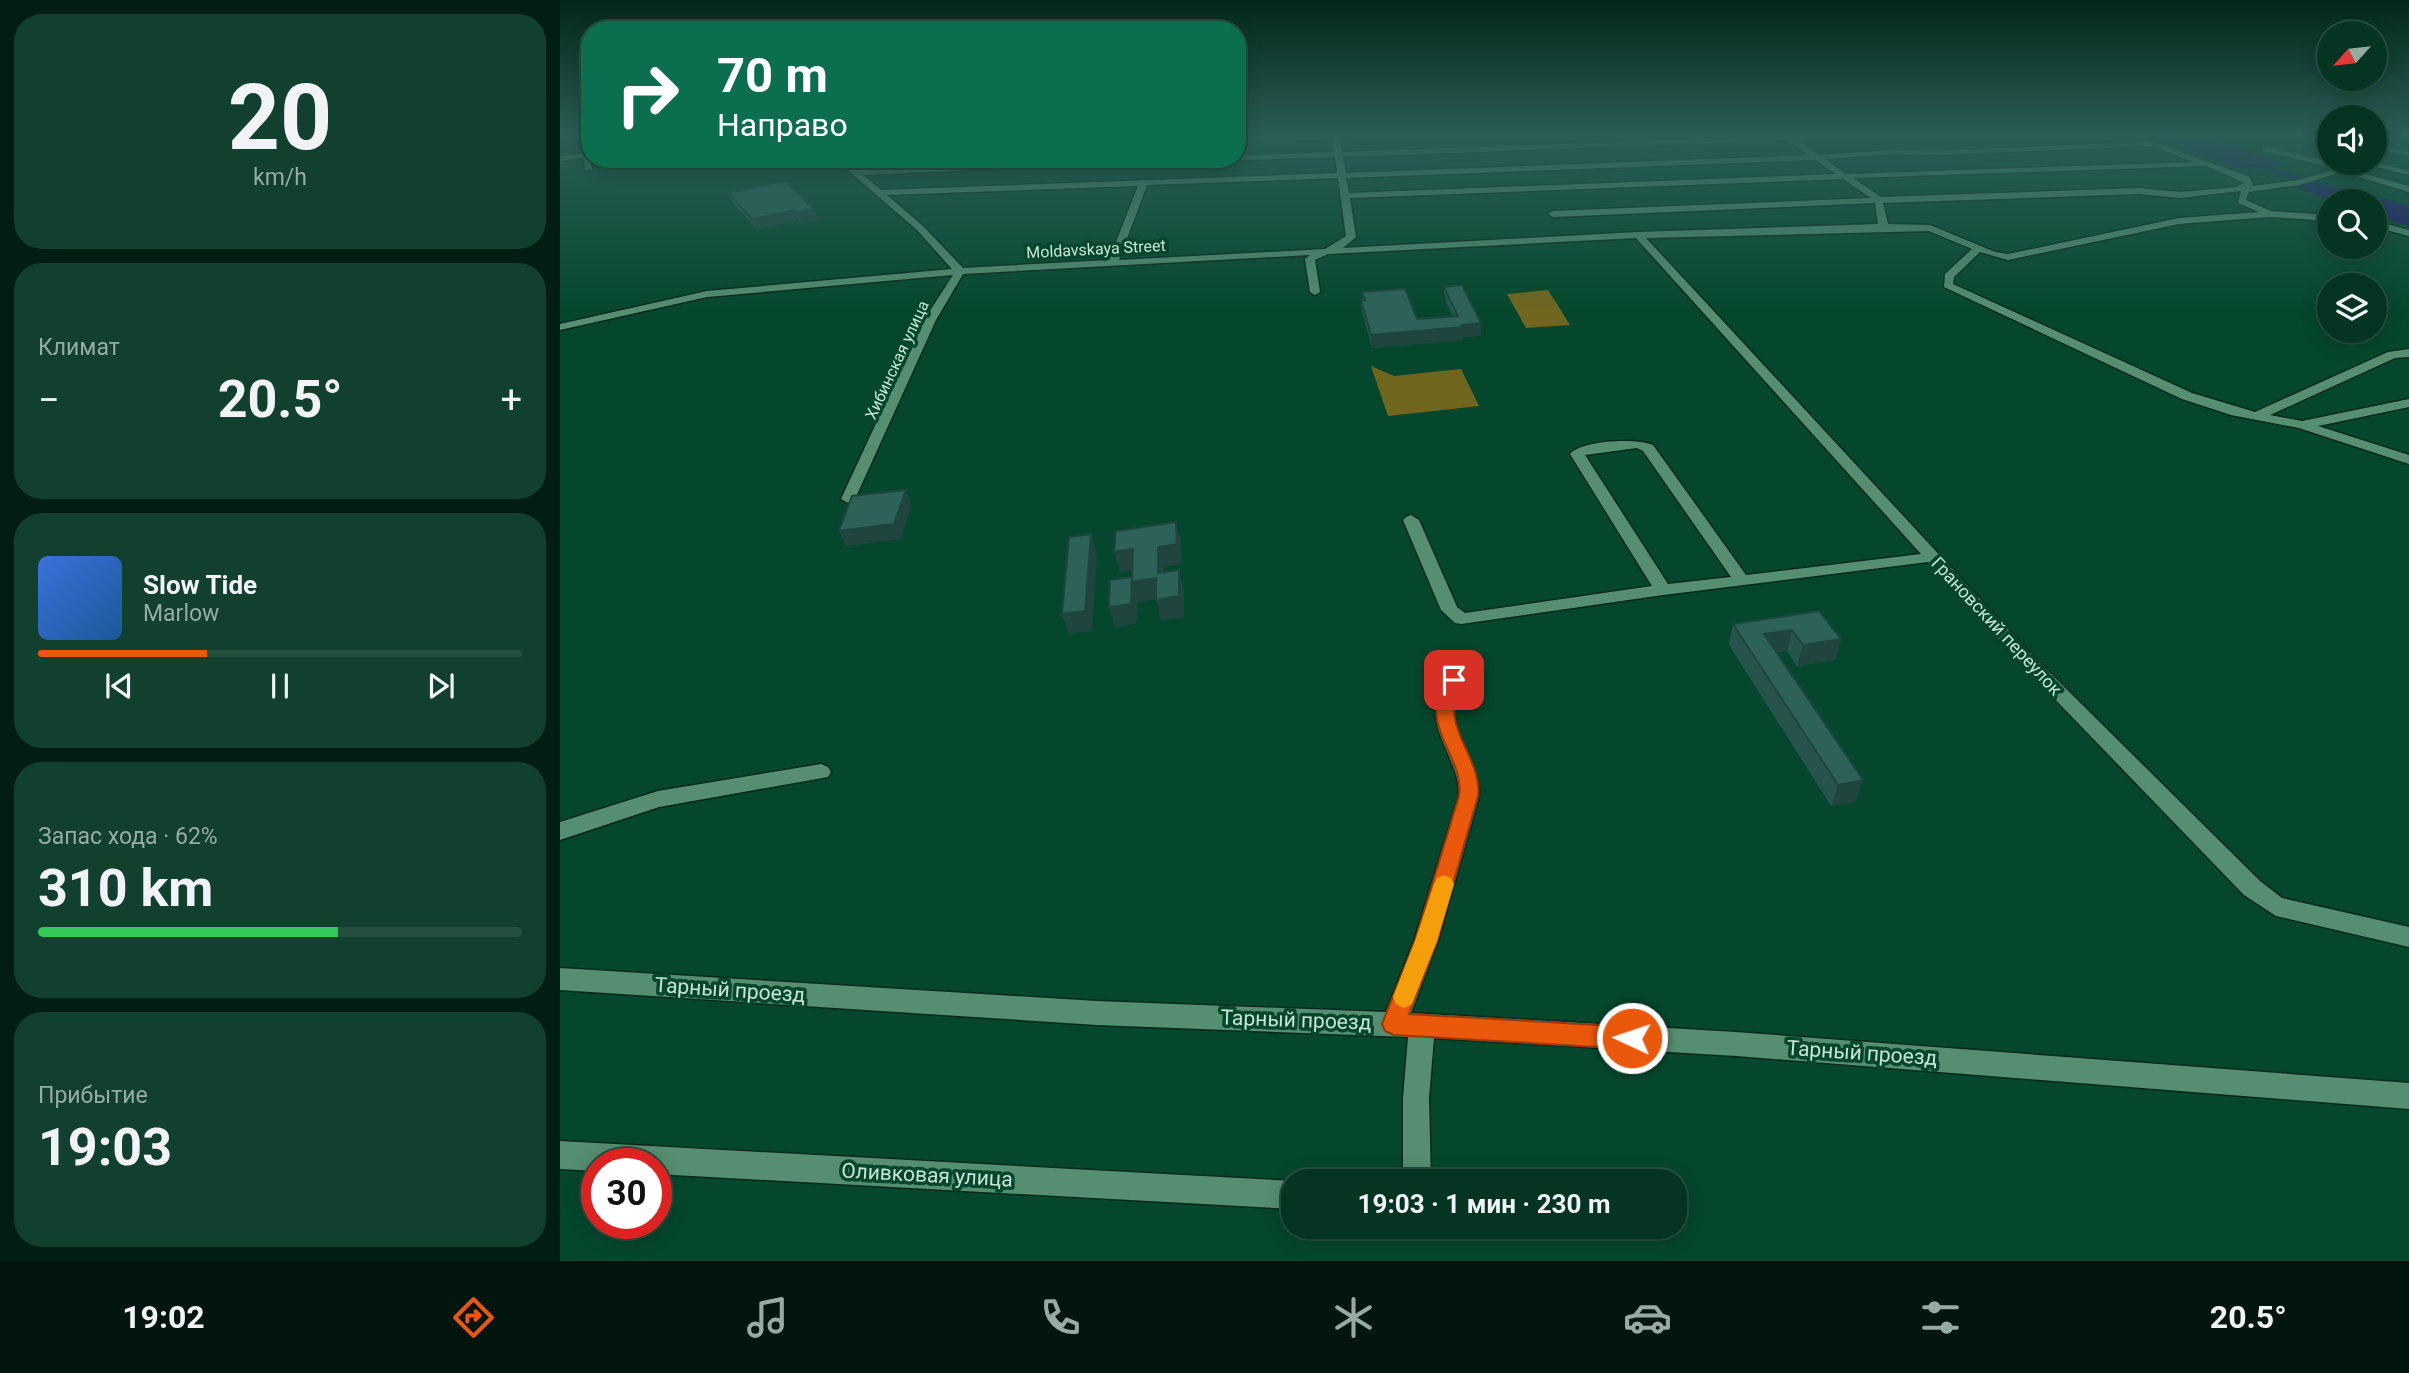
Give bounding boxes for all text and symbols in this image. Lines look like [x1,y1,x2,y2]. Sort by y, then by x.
north arrow [2317,21,2387,91]
map controls [2317,21,2387,343]
text: 70 m [717,47,828,104]
icon: right [602,49,693,140]
text: 20 [228,65,332,171]
button: sound [2317,105,2387,175]
text: Направо [717,106,848,144]
text: km/h [253,164,307,191]
button: search [2317,189,2387,259]
street label: Moldavskaya Street [1026,236,1166,262]
button: layers [2317,273,2387,343]
street label: Хибинская улица [861,298,933,422]
text: Климат [38,334,120,361]
text: 20.5° [218,369,343,430]
text: − [38,378,60,422]
text: + [500,378,522,422]
street label: Грановский переулок [1927,552,2067,700]
text: Slow Tide [143,570,257,600]
text: Marlow [143,600,219,627]
pin [1424,650,1484,710]
icon: arrive [1435,661,1473,699]
icon: previous [100,667,138,705]
icon: pause [261,667,299,705]
icon: next [422,667,460,705]
text: Запас хода · 62% [38,823,218,850]
text: 310 km [38,858,213,919]
street label: Тарный проезд [654,973,806,1007]
position arrow [1595,1001,1669,1075]
street label: Тарный проезд [1220,1005,1372,1035]
street label: Тарный проезд [1786,1036,1938,1070]
text: Прибытие [38,1082,148,1109]
text: 19:03 [38,1117,172,1178]
speed limit sign: 30 [581,1148,672,1239]
street label: Оливковая улица [841,1159,1013,1191]
text: 19:03 · 1 мин · 230 m [1358,1189,1610,1219]
icon: directions [449,1293,498,1342]
icon: music [743,1293,792,1342]
icon: phone [1036,1293,1085,1342]
icon: climate [1329,1293,1378,1342]
icon: car [1623,1293,1672,1342]
icon: filters [1916,1293,1965,1342]
text: 19:02 [122,1298,205,1336]
text: 20.5° [2210,1298,2287,1336]

